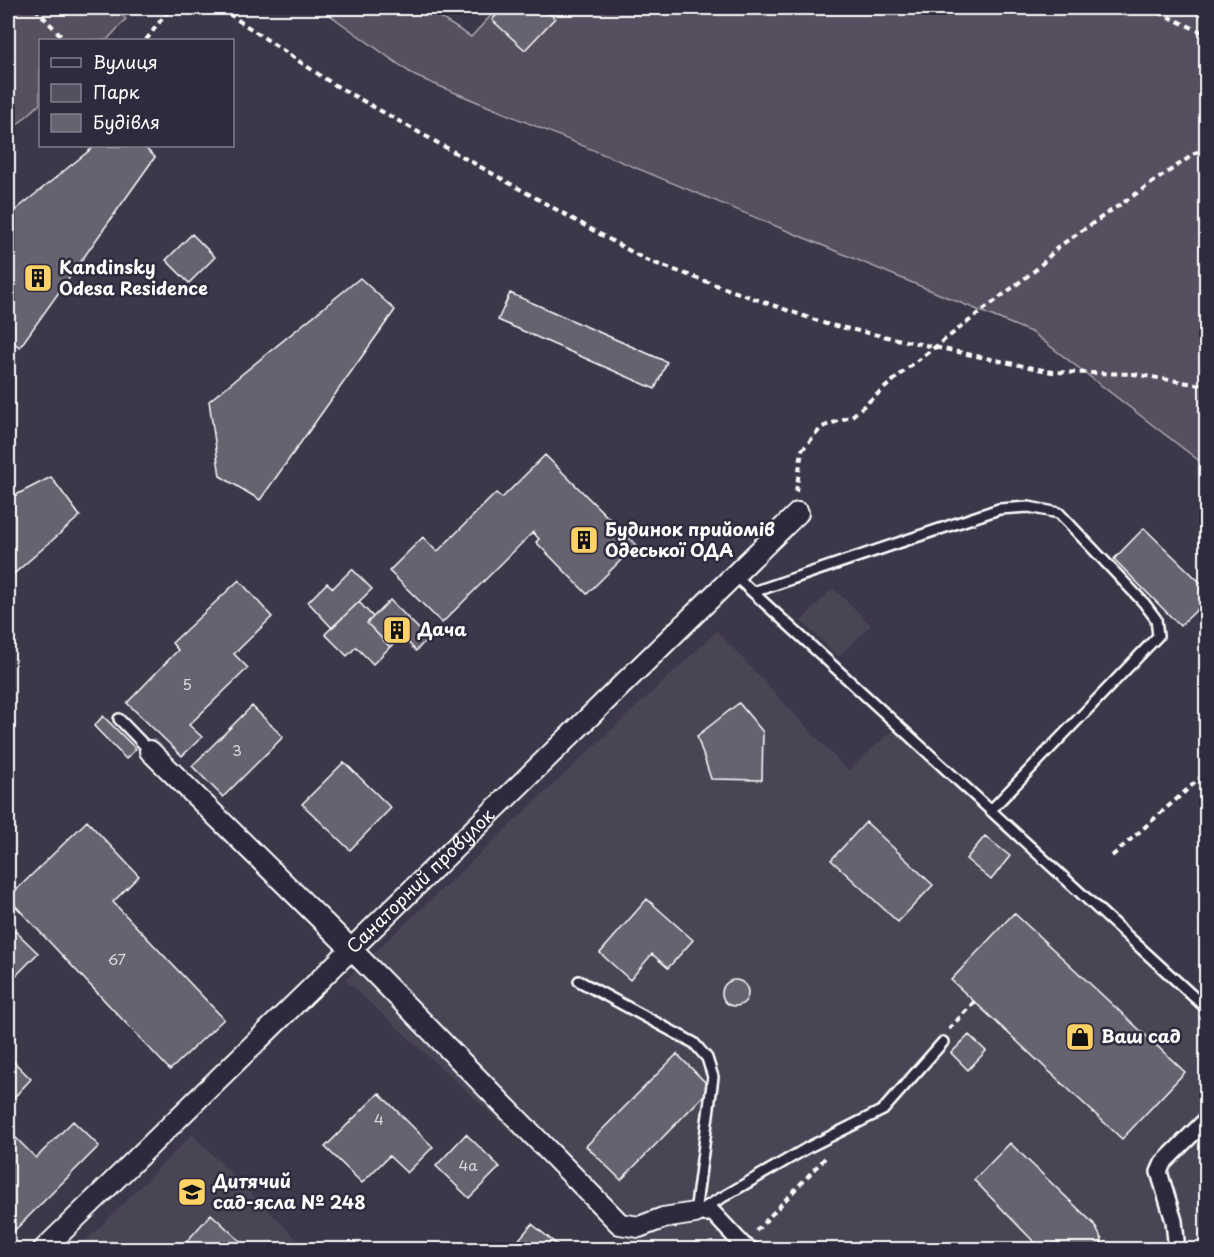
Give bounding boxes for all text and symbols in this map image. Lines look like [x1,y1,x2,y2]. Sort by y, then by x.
legend [39,39,234,147]
text: Вулиця [93,48,158,75]
text: Парк [93,78,140,105]
text: Будівля [93,108,160,135]
place label: Kandinsky Odesa Residence [59,253,208,301]
building icon: Kandinsky Odesa Residence [22,262,54,294]
place label: Будинок прийомів Одеської ОДА [605,515,775,563]
building icon: Будинок прийомів Одеської ОДА [568,524,600,556]
building icon: Дача [381,614,413,646]
place label: Дача [417,615,467,642]
house number: 5 [182,672,192,695]
house number: 3 [232,738,242,761]
street label: Санаторний провулок [340,801,500,959]
house number: 67 [108,947,127,970]
shop icon: Ваш сад [1064,1021,1096,1053]
place label: Ваш сад [1101,1022,1181,1049]
house number: 4 [374,1107,384,1130]
house number: 4а [458,1153,478,1176]
place label: Дитячий сад-ясла № 248 [212,1167,366,1215]
school or university icon: Дитячий сад-ясла № 248 [176,1176,208,1208]

